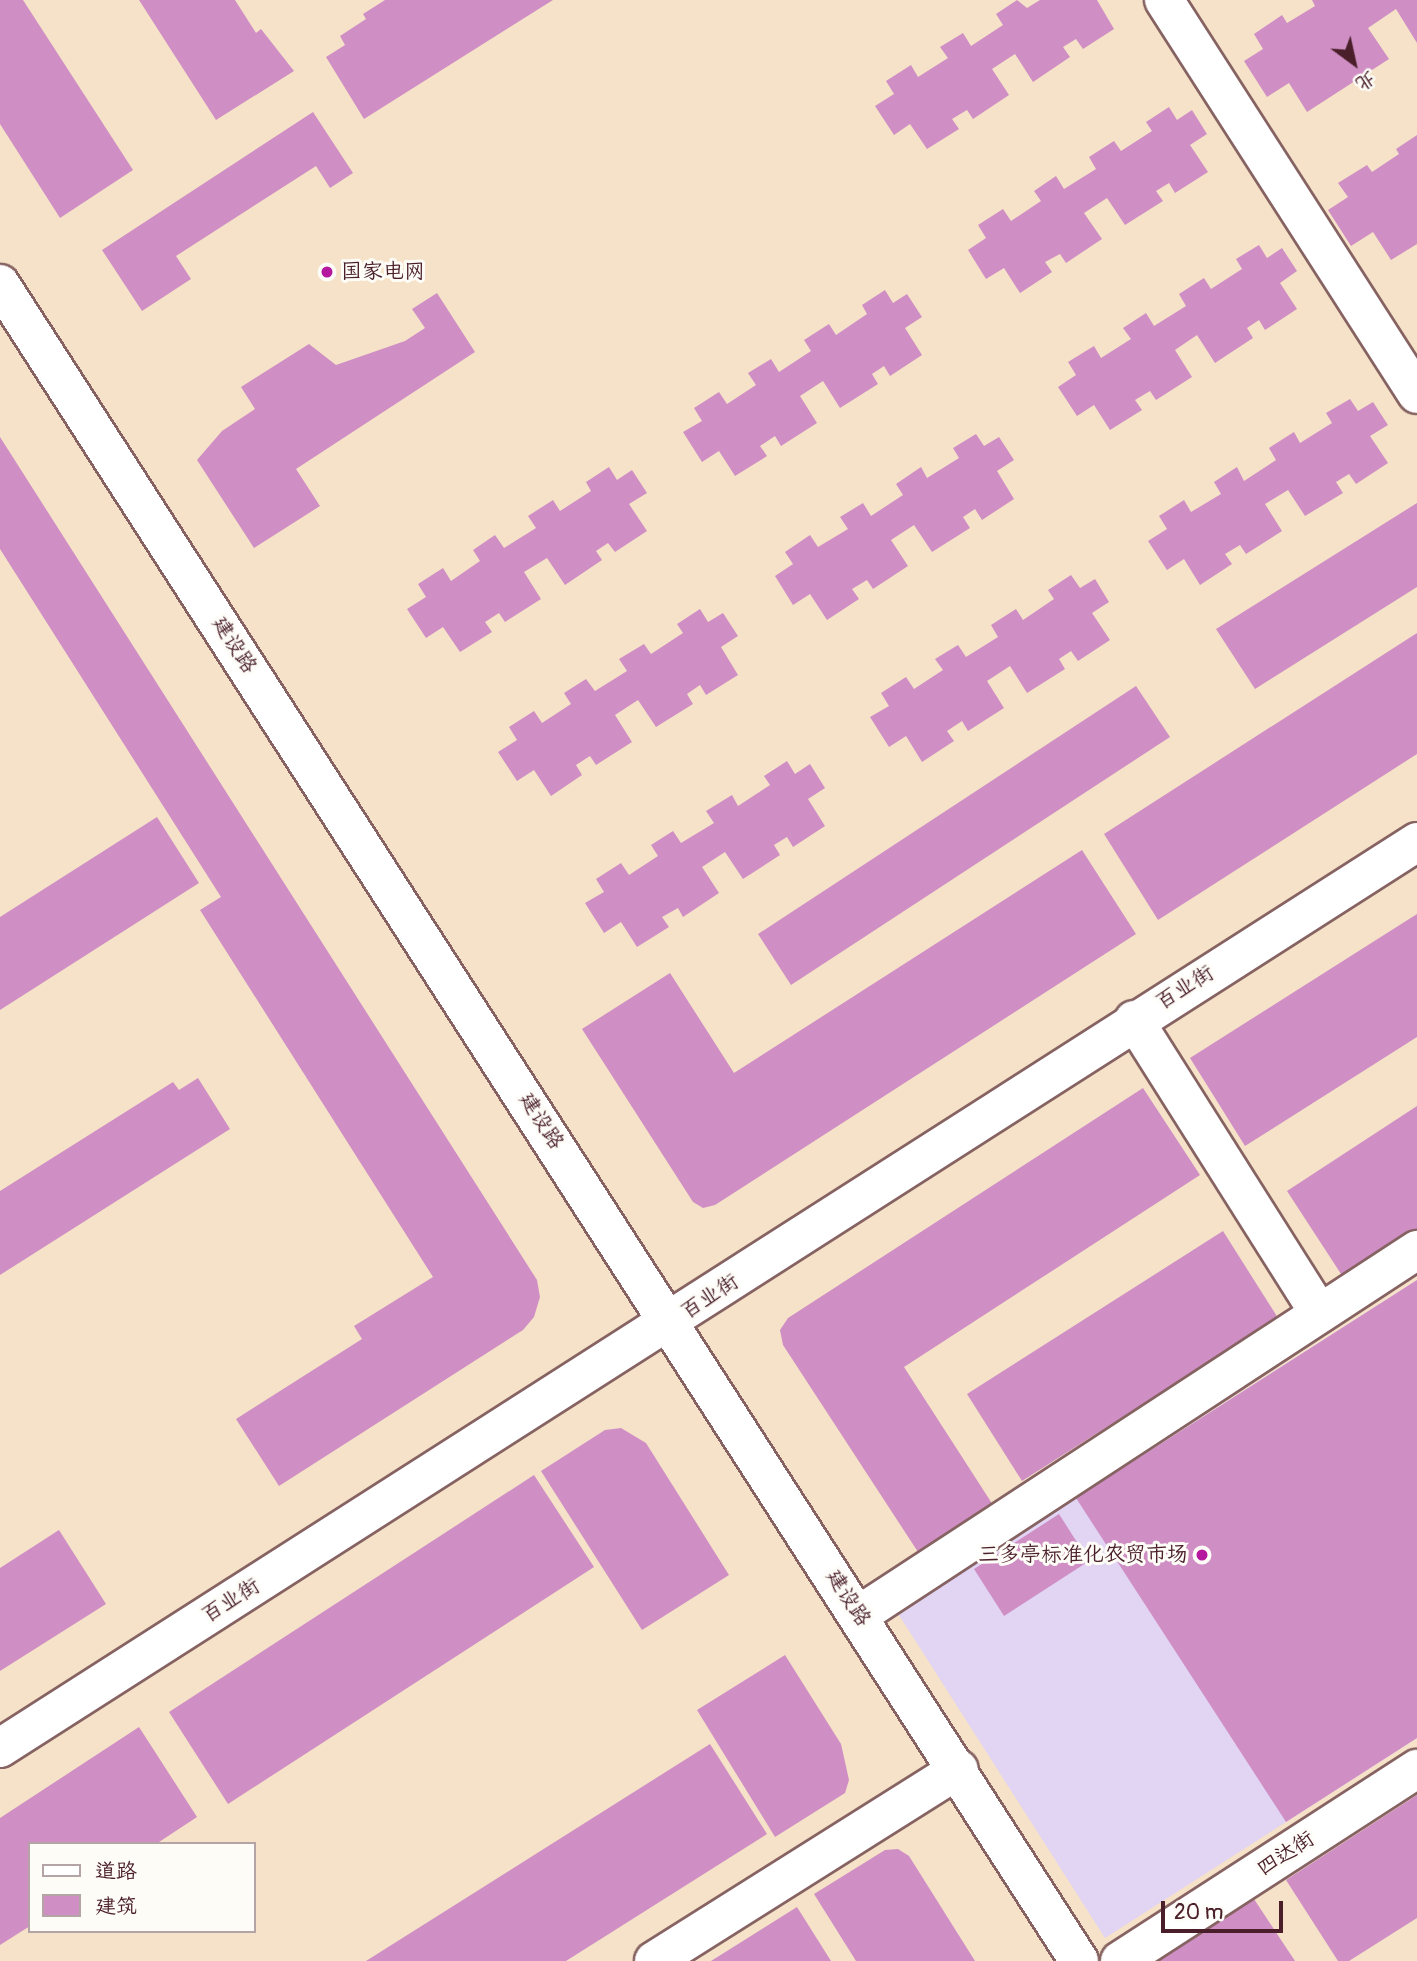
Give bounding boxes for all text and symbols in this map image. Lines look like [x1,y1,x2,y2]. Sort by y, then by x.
north arrow [1319,28,1389,98]
text: 北 [1351,65,1380,96]
place label: 国家电网 [341,259,425,285]
marker: 国家电网 [319,264,335,280]
street label: 建设路 [206,612,262,678]
street label: 百业街 [1152,961,1218,1015]
street label: 建设路 [513,1088,569,1154]
street label: 百业街 [677,1269,743,1325]
place label: 三多亭标准化农贸市场 [978,1542,1188,1568]
marker: 三多亭标准化农贸市场 [1194,1547,1210,1563]
street label: 建设路 [820,1565,876,1631]
street label: 百业街 [198,1574,264,1628]
street label: 四达街 [1253,1826,1319,1882]
legend [28,1842,256,1933]
text: 道路 [95,1858,137,1885]
scale bar [1165,1888,1288,1932]
text: 建筑 [95,1893,137,1920]
text: 20 m [1174,1899,1223,1926]

